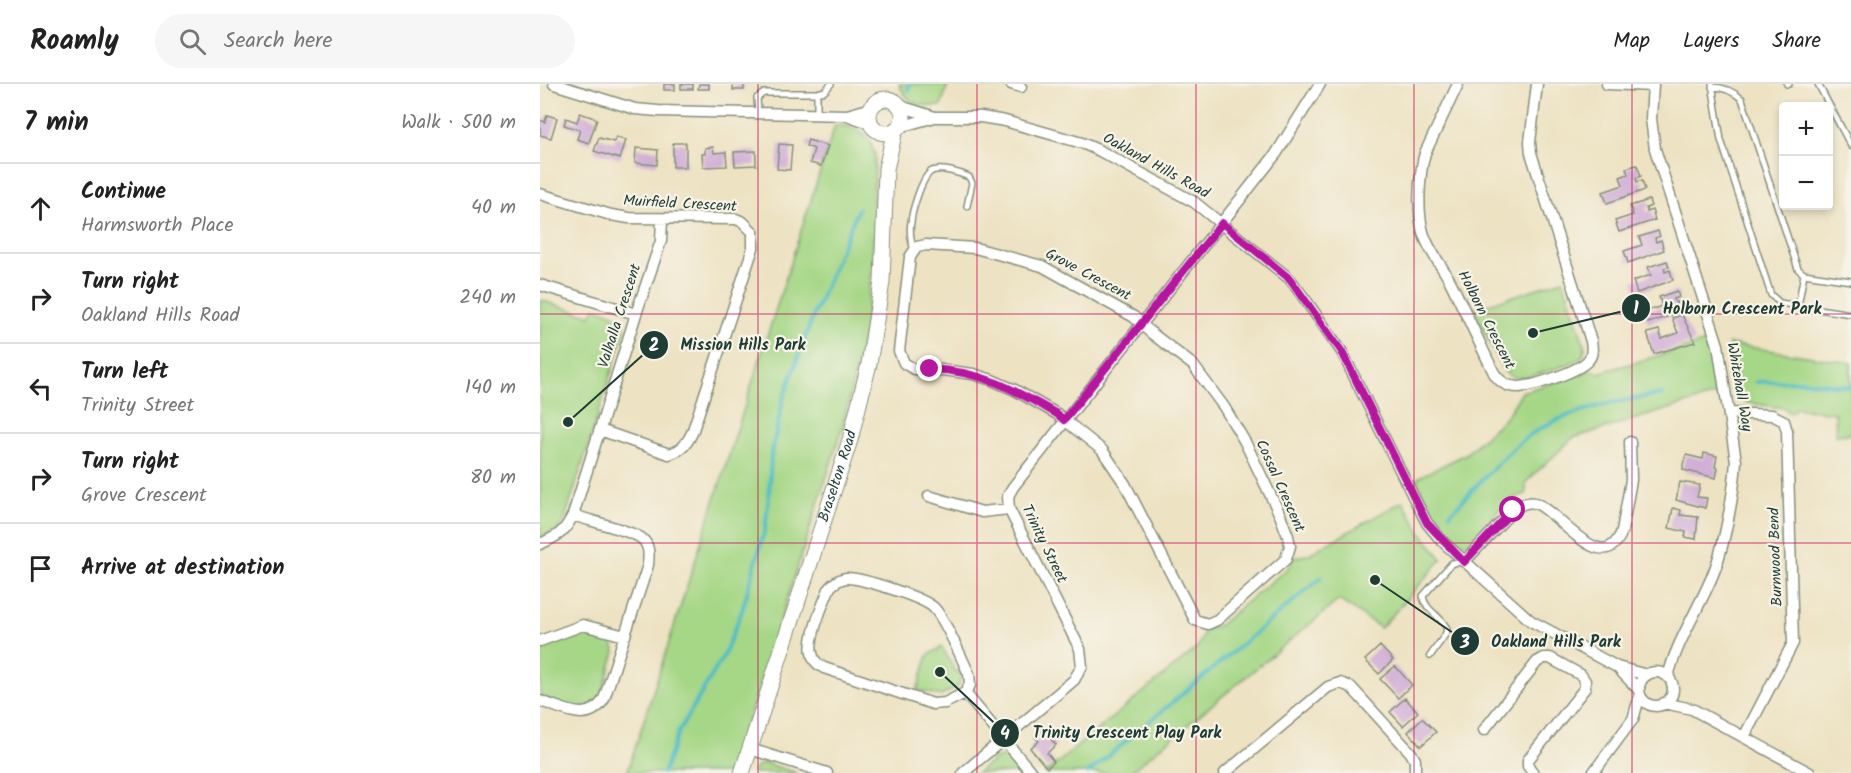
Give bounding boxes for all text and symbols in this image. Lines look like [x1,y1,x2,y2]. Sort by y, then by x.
search box [155,14,575,68]
text: Roamly [30,19,119,64]
text: Search here [224,24,332,59]
icon: search [176,25,209,58]
text: Map [1613,25,1650,58]
text: Layers [1683,25,1739,58]
text: Share [1772,25,1821,58]
text: 7 min [24,102,89,144]
map controls [1779,102,1833,210]
button: + [1779,102,1833,156]
text: Walk · 500 m [401,107,516,139]
street label: Oakland Hills Road [1098,127,1214,206]
button: − [1779,156,1833,210]
text: Continue [81,175,166,210]
street label: Muirfield Crescent [623,189,738,219]
icon: ahead [24,192,57,225]
text: 40 m [471,192,516,224]
text: Harmsworth Place [81,210,234,242]
street label: Grove Crescent [1041,242,1135,308]
street label: Valhalla Crescent [592,261,648,371]
text: Turn right [81,265,179,300]
street label: Holborn Crescent [1451,266,1521,374]
icon: right [24,282,57,315]
text: 240 m [459,282,516,314]
callout: Holborn Crescent Park [1621,291,1833,325]
text: 1 [1633,295,1639,324]
text: Holborn Crescent Park [1663,297,1822,322]
text: Oakland Hills Road [81,300,240,332]
callout: Mission Hills Park [639,328,818,362]
text: 2 [649,332,659,361]
text: Mission Hills Park [680,333,807,358]
street label: Whitehall Way [1719,341,1759,434]
text: Turn left [81,355,168,390]
route end [916,355,942,381]
icon: left [24,372,57,405]
text: 140 m [465,372,516,404]
text: Trinity Street [81,390,194,422]
street label: Braselton Road [812,427,864,525]
street label: Cossal Crescent [1249,436,1311,537]
text: Turn right [81,445,179,480]
icon: right [24,462,57,495]
text: 80 m [470,462,516,494]
text: Grove Crescent [81,480,207,512]
route start [1499,496,1525,522]
street label: Trinity Street [1015,501,1074,588]
street label: Burnwood Bend [1762,507,1790,607]
text: Arrive at destination [81,551,284,586]
icon: arrive [24,552,57,585]
callout: Oakland Hills Park [1450,624,1633,658]
text: 3 [1459,629,1470,658]
text: Oakland Hills Park [1491,630,1622,655]
callout: Trinity Crescent Play Park [990,716,1233,750]
text: 4 [1000,720,1010,749]
text: Trinity Crescent Play Park [1033,721,1222,746]

